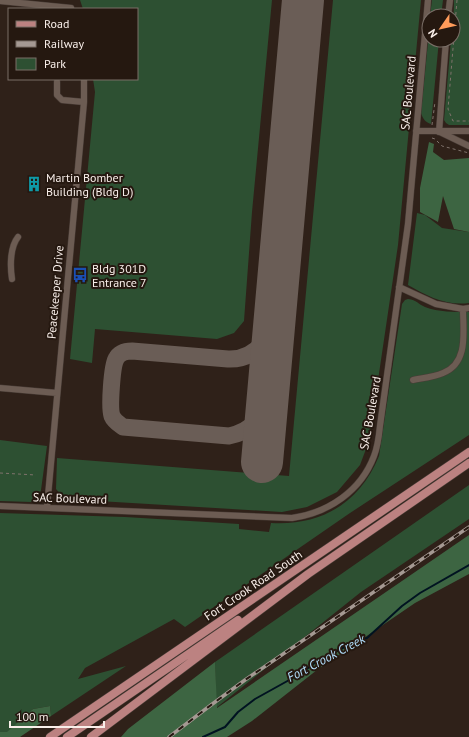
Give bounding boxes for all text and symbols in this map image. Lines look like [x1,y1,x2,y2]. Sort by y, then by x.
legend [8,8,138,80]
north arrow [421,8,461,48]
text: Road [44,16,69,31]
text: N [425,27,441,41]
text: Railway [44,36,84,51]
street label: SAC Boulevard [397,55,419,131]
text: Park [44,56,66,71]
place label: Martin Bomber Building (Bldg D) [46,170,133,199]
building icon: Martin Bomber Building (Bldg D) [25,175,43,193]
street label: Peacekeeper Drive [43,245,67,339]
place label: Bldg 301D Entrance 7 [92,261,147,290]
bus stop icon: Bldg 301D Entrance 7 [71,266,89,284]
street label: SAC Boulevard [356,375,384,451]
street label: SAC Boulevard [33,489,107,507]
street label: Fort Crook Road South [201,547,305,623]
water label: Fort Crook Creek [284,630,369,686]
scale bar [10,703,104,729]
text: 100 m [16,709,49,724]

